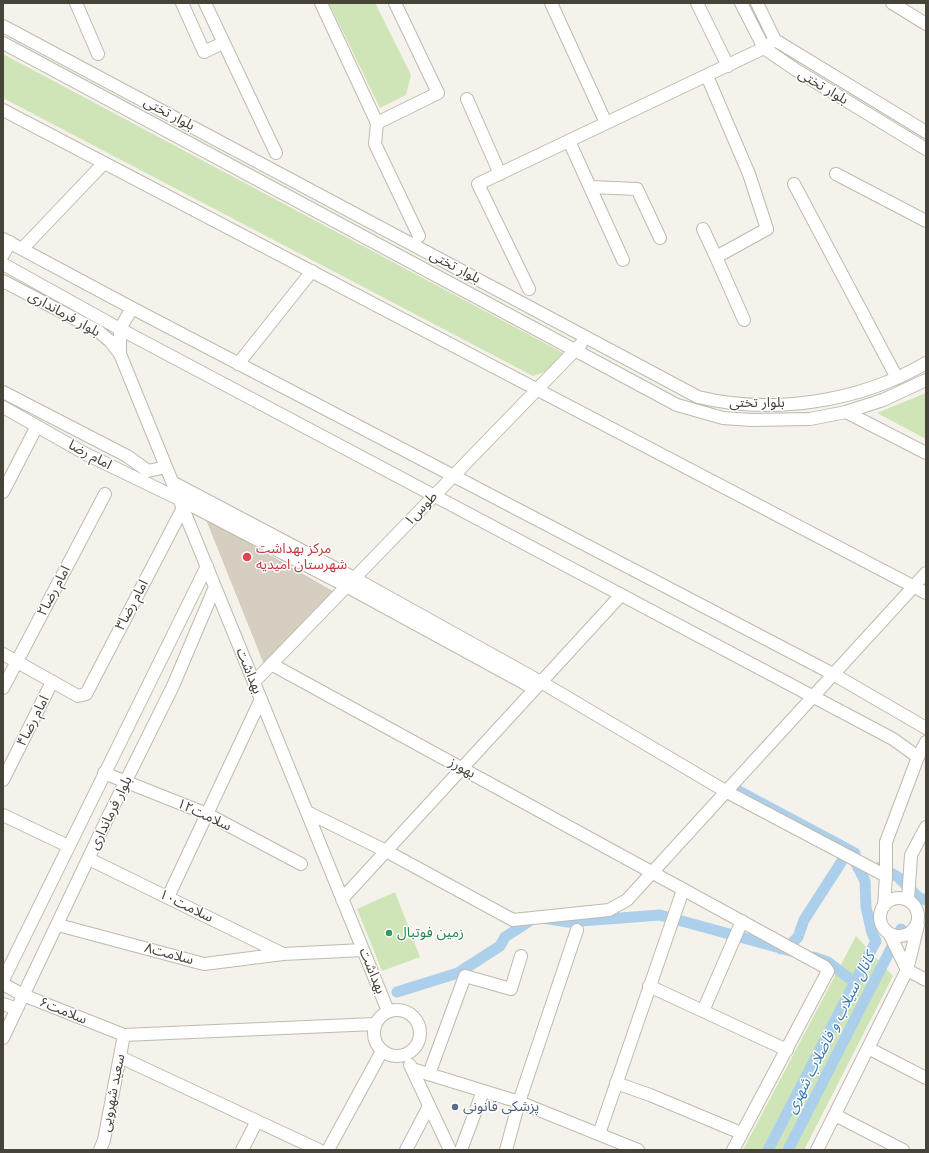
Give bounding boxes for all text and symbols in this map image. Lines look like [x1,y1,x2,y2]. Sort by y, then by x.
street label: بلوار تختی [795,66,851,108]
street label: بلوار تختی [141,94,197,134]
street label: بلوار تختی [427,247,483,287]
street label: بلوار فرمانداری [25,287,103,341]
street label: بلوار تختی [729,395,785,411]
street label: امام رضا [65,437,115,473]
street label: طوس۱ [401,488,441,530]
place label: مرکز بهداشت شهرستان امیدیه [256,541,347,574]
marker: مرکز بهداشت شهرستان امیدیه [241,551,253,563]
street label: امام رضا۲ [34,563,74,619]
street label: امام رضا۳ [112,577,152,633]
street label: بهداشت [232,646,266,696]
street label: امام رضا۴ [13,693,53,749]
street label: بهورز [446,754,478,782]
street label: بلوار فرمانداری [86,773,136,853]
street label: سلامت۱۲ [174,795,234,835]
street label: سلامت۱۰ [156,886,216,926]
place label: زمین فوتبال [397,925,464,941]
marker: زمین فوتبال [384,928,394,938]
street label: سلامت۸ [143,939,195,969]
street label: بهداشت [355,946,389,996]
water label: کانال سیلاب و فاضلاب شهری [782,949,880,1117]
street label: سلامت۶ [37,994,89,1028]
street label: سعید شهرویی [97,1053,129,1133]
place label: پزشکی قانونی [463,1099,539,1115]
marker: پزشکی قانونی [450,1102,460,1112]

